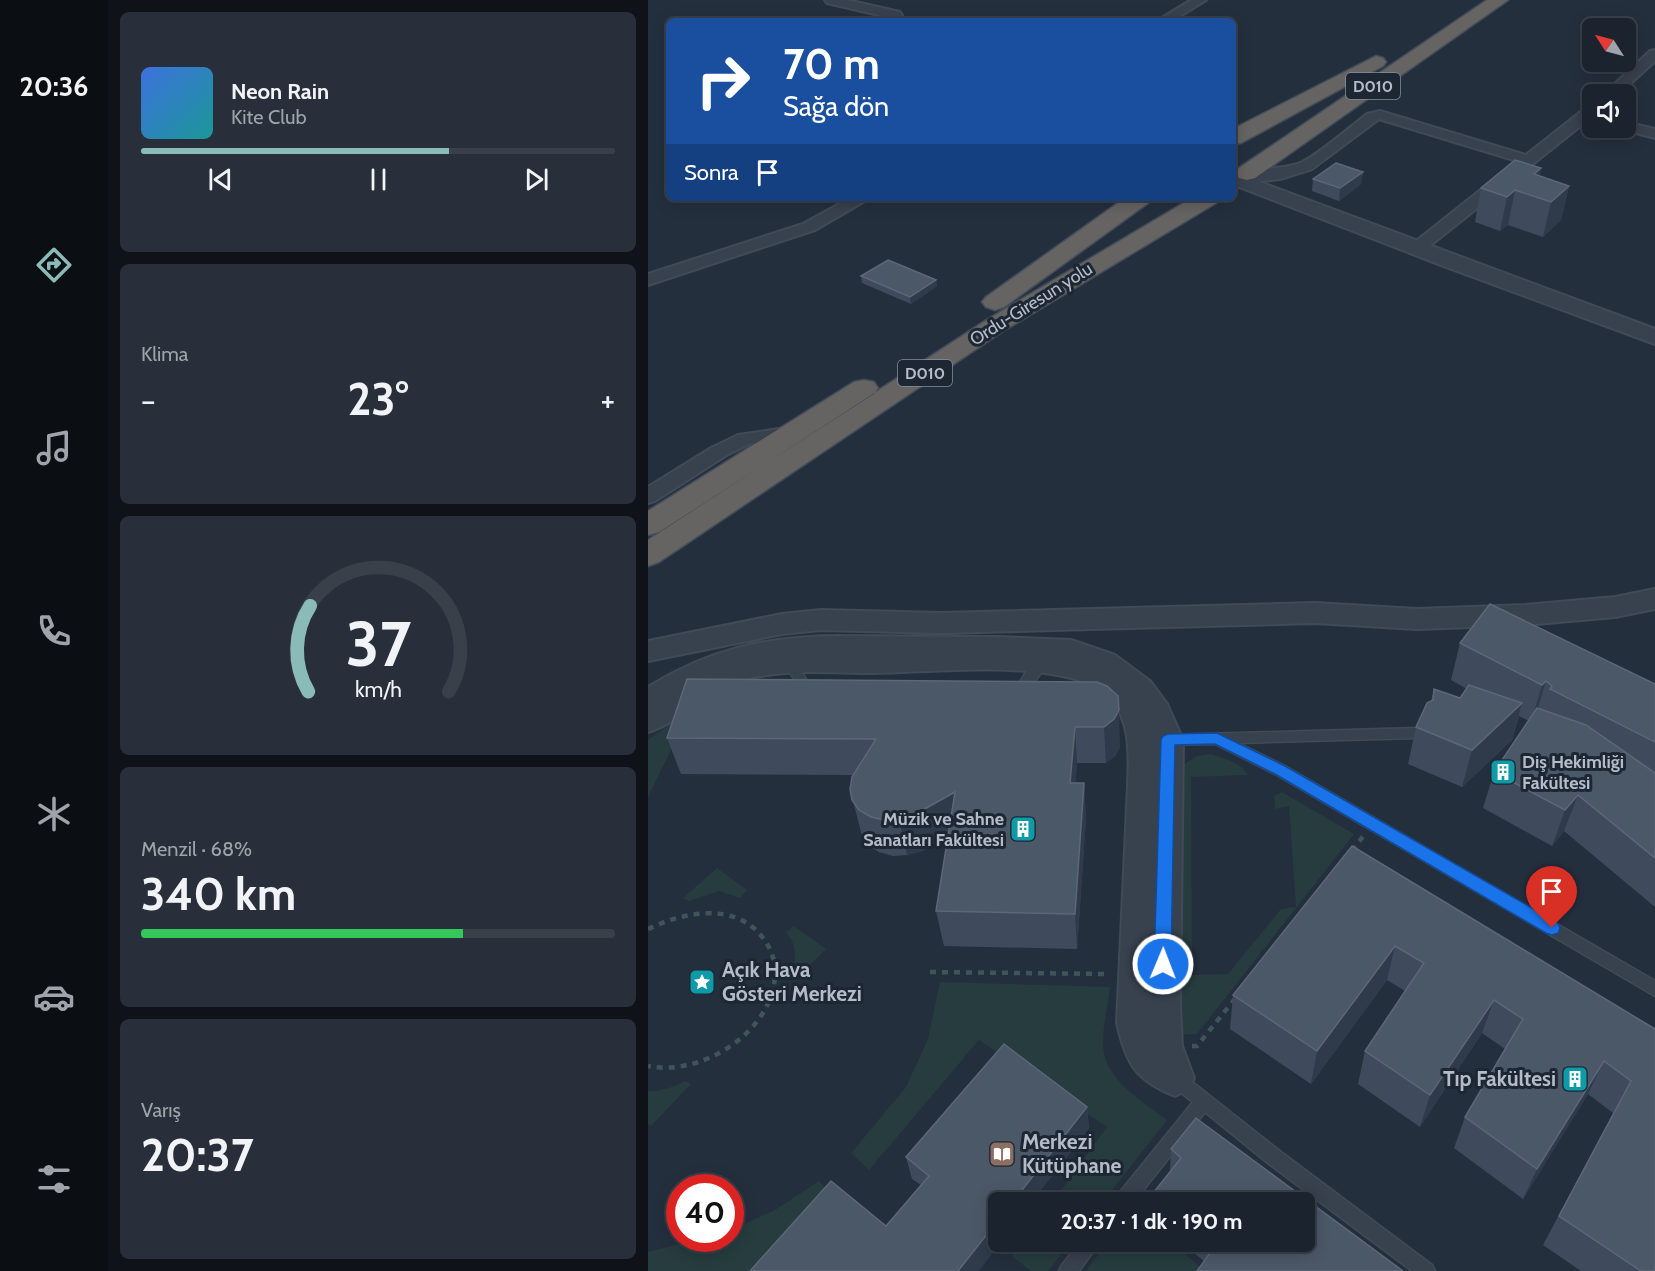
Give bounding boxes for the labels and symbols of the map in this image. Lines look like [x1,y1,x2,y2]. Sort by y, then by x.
north arrow [1582,18,1636,72]
road number: D010 [1346,73,1400,99]
street label: Ordu-Giresun yolu [966,257,1096,351]
road number: D010 [898,360,952,386]
place label: Diş Hekimliği Fakültesi [1522,751,1624,794]
building icon: Diş Hekimliği Fakültesi [1488,757,1518,787]
place label: Müzik ve Sahne Sanatları Fakültesi [863,808,1004,851]
building icon: Müzik ve Sahne Sanatları Fakültesi [1008,814,1038,844]
pin [1526,866,1577,928]
position arrow [1131,932,1195,996]
place label: Açık Hava Gösteri Merkezi [722,957,862,1006]
place icon: Açık Hava Gösteri Merkezi [687,967,717,997]
building icon: Tıp Fakültesi [1560,1064,1590,1094]
place label: Tıp Fakültesi [1443,1066,1556,1091]
place label: Merkezi Kütüphane [1022,1129,1122,1178]
library icon: Merkezi Kütüphane [987,1139,1017,1169]
speed limit sign: 40 [666,1174,744,1252]

